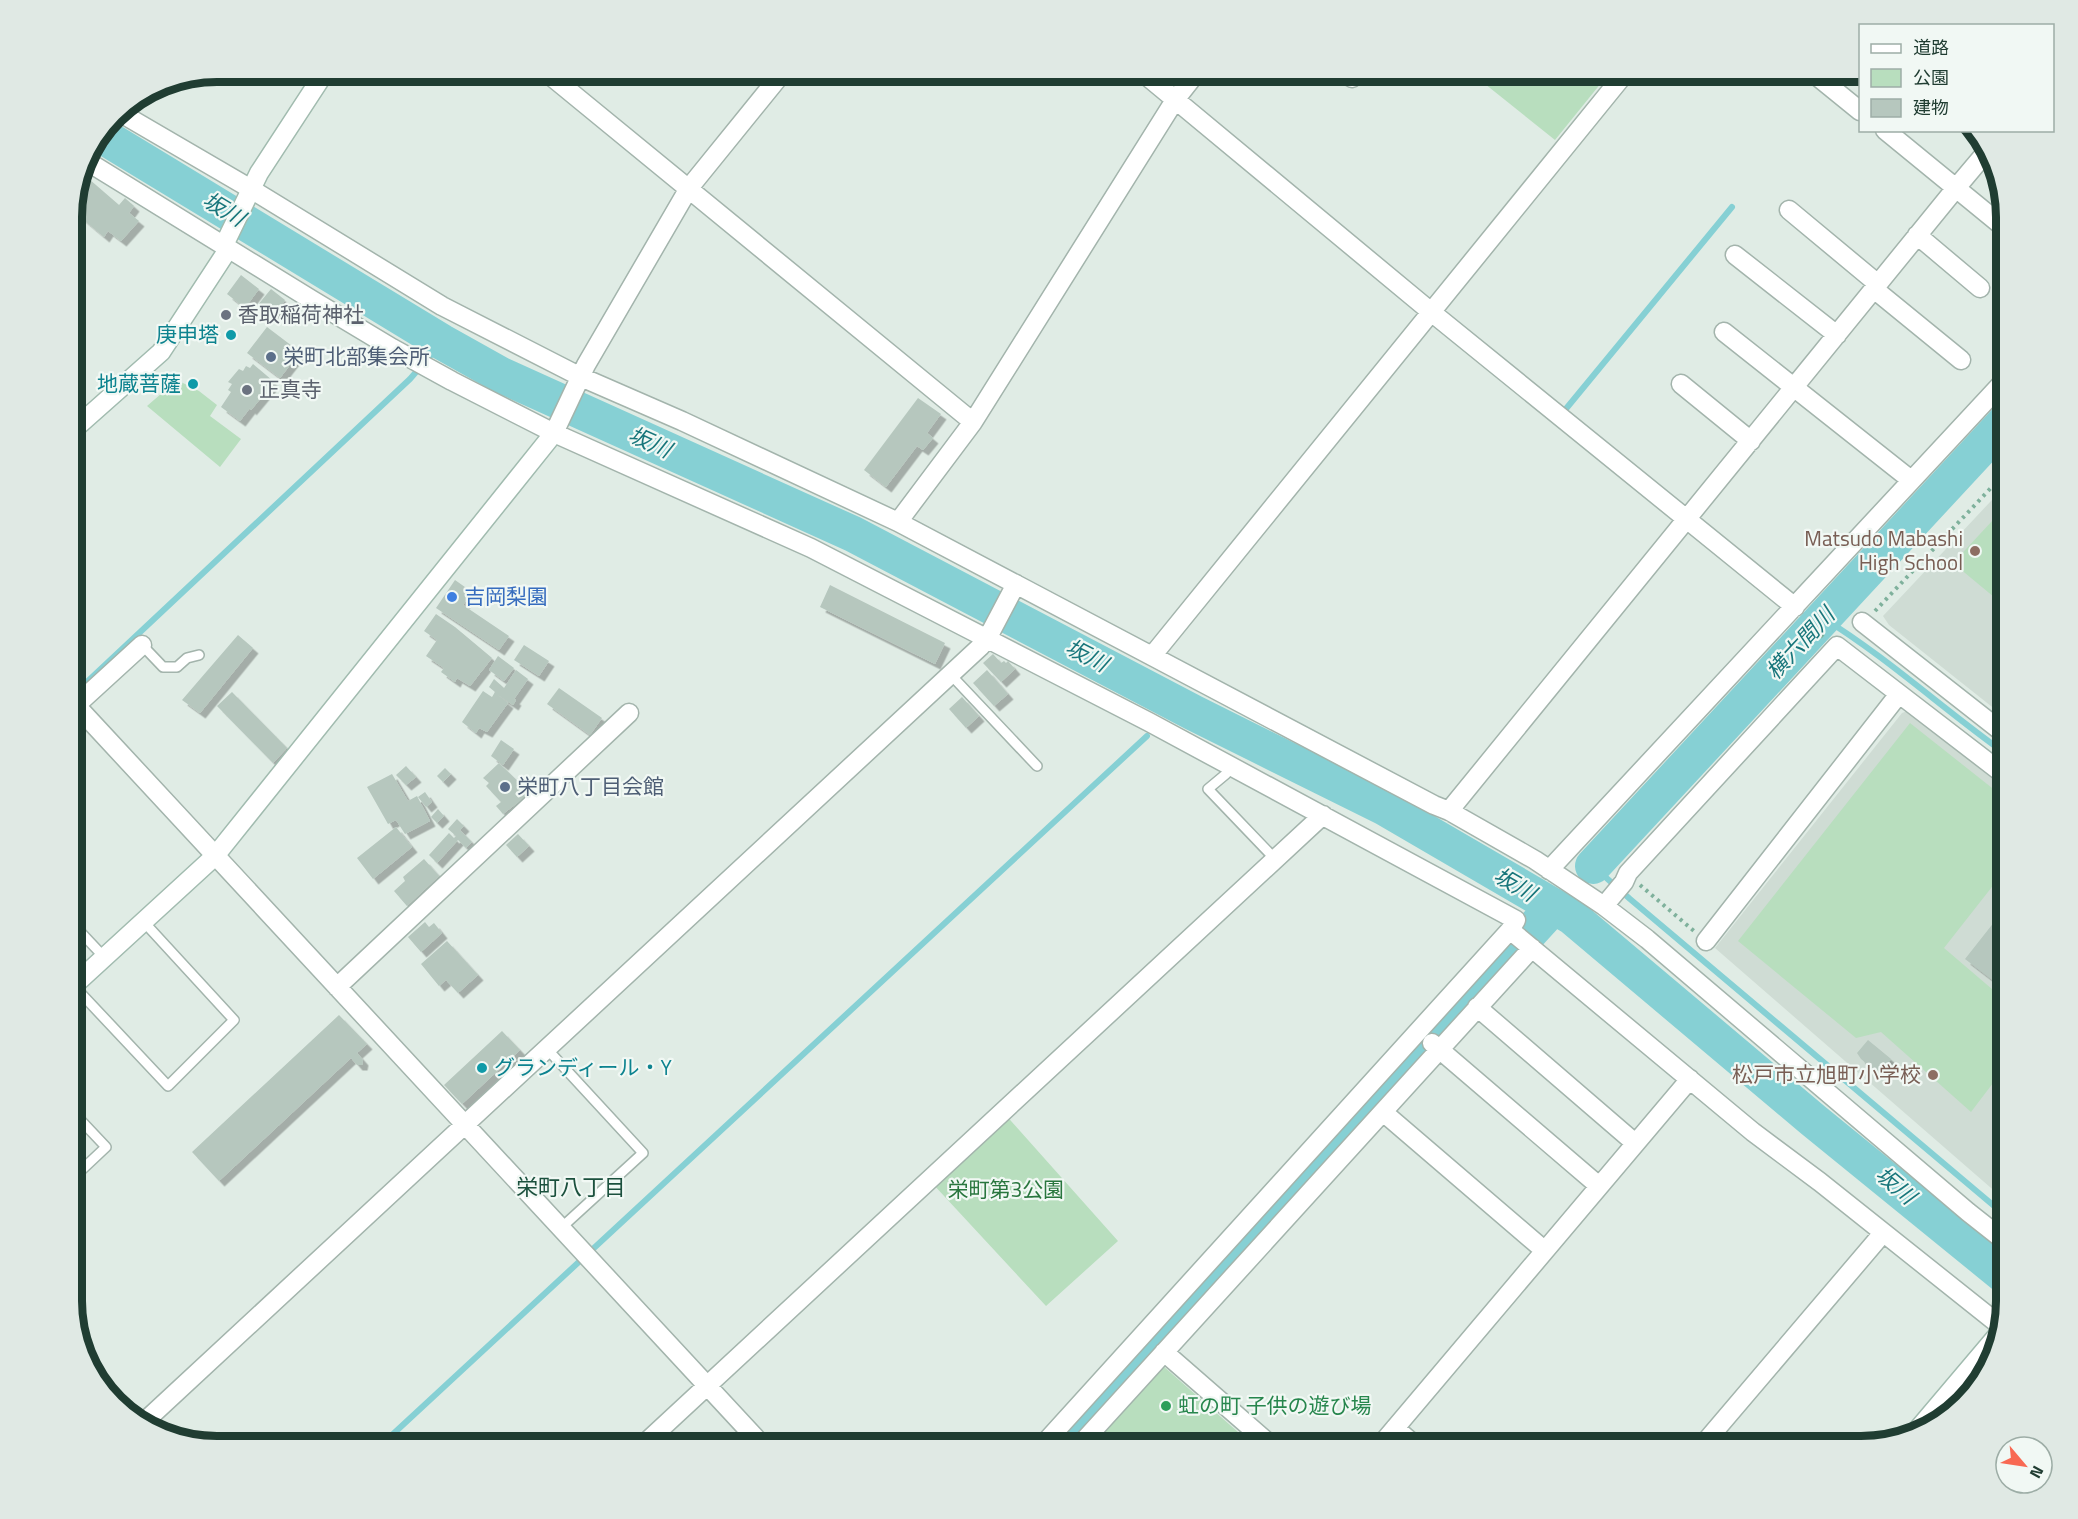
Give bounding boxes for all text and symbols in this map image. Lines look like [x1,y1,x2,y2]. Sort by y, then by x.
legend [1859,24,2054,132]
text: 道路 [1913,34,1949,61]
text: 公園 [1913,64,1949,91]
text: 建物 [1913,94,1949,121]
water label: 坂川 [196,183,253,236]
place label: 香取稲荷神社 [238,298,364,330]
marker: 香取稲荷神社 [219,308,233,322]
place label: 庚申塔 [156,318,219,350]
marker: 庚申塔 [224,328,238,342]
place label: 栄町北部集会所 [283,340,430,372]
marker: 栄町北部集会所 [264,350,278,364]
place label: 地蔵菩薩 [97,367,181,399]
place label: 正真寺 [259,373,322,405]
marker: 地蔵菩薩 [186,377,200,391]
marker: 正真寺 [240,383,254,397]
water label: 坂川 [623,418,679,467]
place label: Matsudo Mabashi High School [1804,522,1963,578]
marker: Matsudo Mabashi High School [1968,544,1982,558]
place label: 吉岡梨園 [464,580,548,612]
marker: 吉岡梨園 [445,590,459,604]
water label: 横六間川 [1758,598,1844,687]
water label: 坂川 [1060,630,1116,681]
place label: 栄町八丁目会館 [517,770,664,802]
marker: 栄町八丁目会館 [498,780,512,794]
water label: 坂川 [1487,858,1544,911]
place label: グランディール・Y [494,1051,673,1083]
place label: 松戸市立旭町小学校 [1732,1058,1921,1090]
marker: グランディール・Y [475,1061,489,1075]
marker: 松戸市立旭町小学校 [1926,1068,1940,1082]
water label: 坂川 [1868,1158,1925,1213]
district label: 栄町八丁目 [516,1170,626,1204]
park label: 栄町第3公園 [948,1173,1064,1205]
place label: 虹の町 子供の遊び場 [1178,1389,1372,1421]
marker: 虹の町 子供の遊び場 [1159,1399,1173,1413]
north arrow [1994,1435,2054,1495]
text: N [2024,1462,2050,1483]

